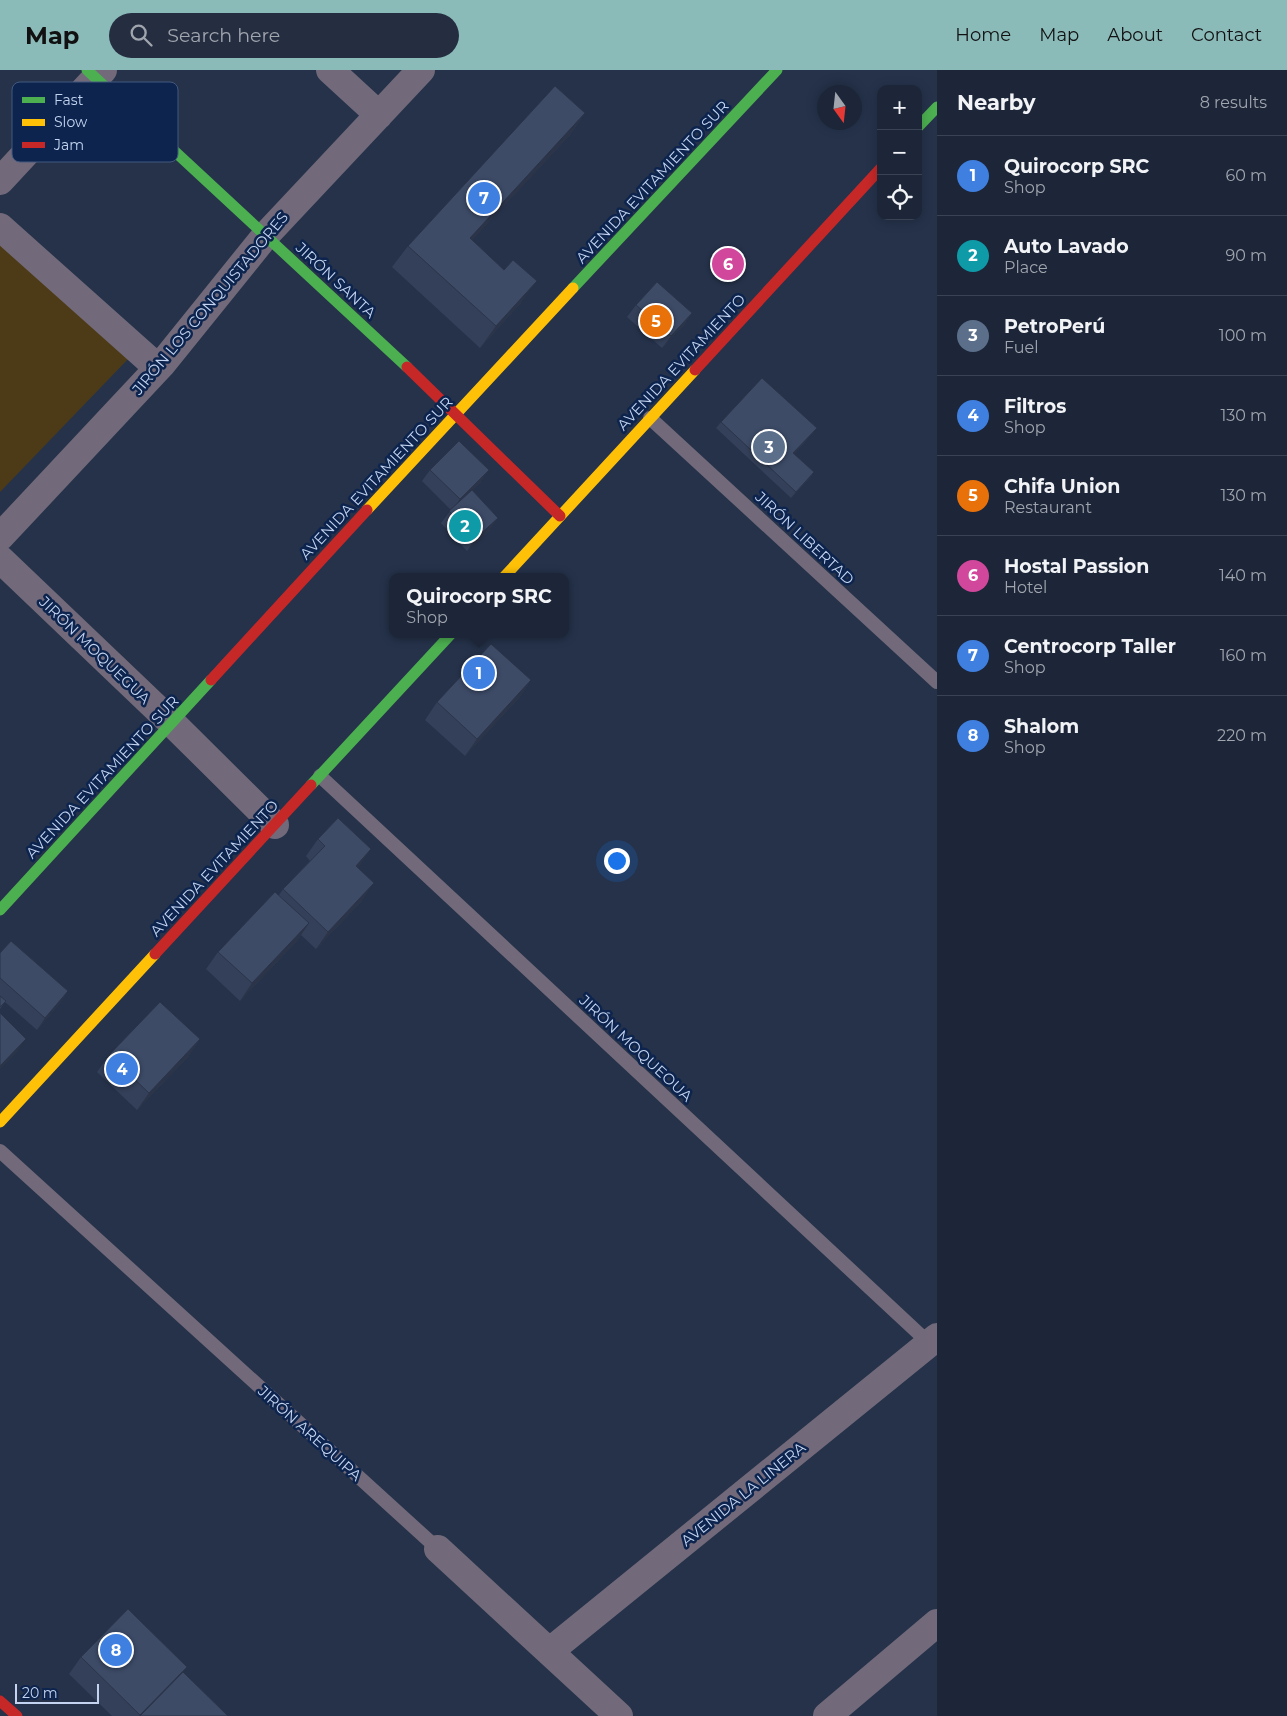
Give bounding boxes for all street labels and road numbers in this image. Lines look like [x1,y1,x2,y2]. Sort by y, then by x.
street label: AVENIDA EVITAMIENTO SUR [572,97,733,267]
street label: JIRÓN LOS CONQUISTADORES [127,208,292,399]
street label: JIRÓN SANTA [291,237,380,322]
street label: AVENIDA EVITAMIENTO [613,290,749,434]
street label: AVENIDA EVITAMIENTO SUR [296,393,457,563]
street label: JIRÓN LIBERTAD [751,487,858,589]
street label: JIRÓN MOQUEGUA [35,591,155,708]
street label: AVENIDA EVITAMIENTO SUR [22,692,183,862]
street label: AVENIDA EVITAMIENTO [146,796,282,940]
street label: JIRÓN MOQUEOUA [575,990,697,1106]
street label: JIRÓN AREQUIPA [253,1381,366,1485]
street label: AVENIDA LA LINERA [677,1438,809,1550]

